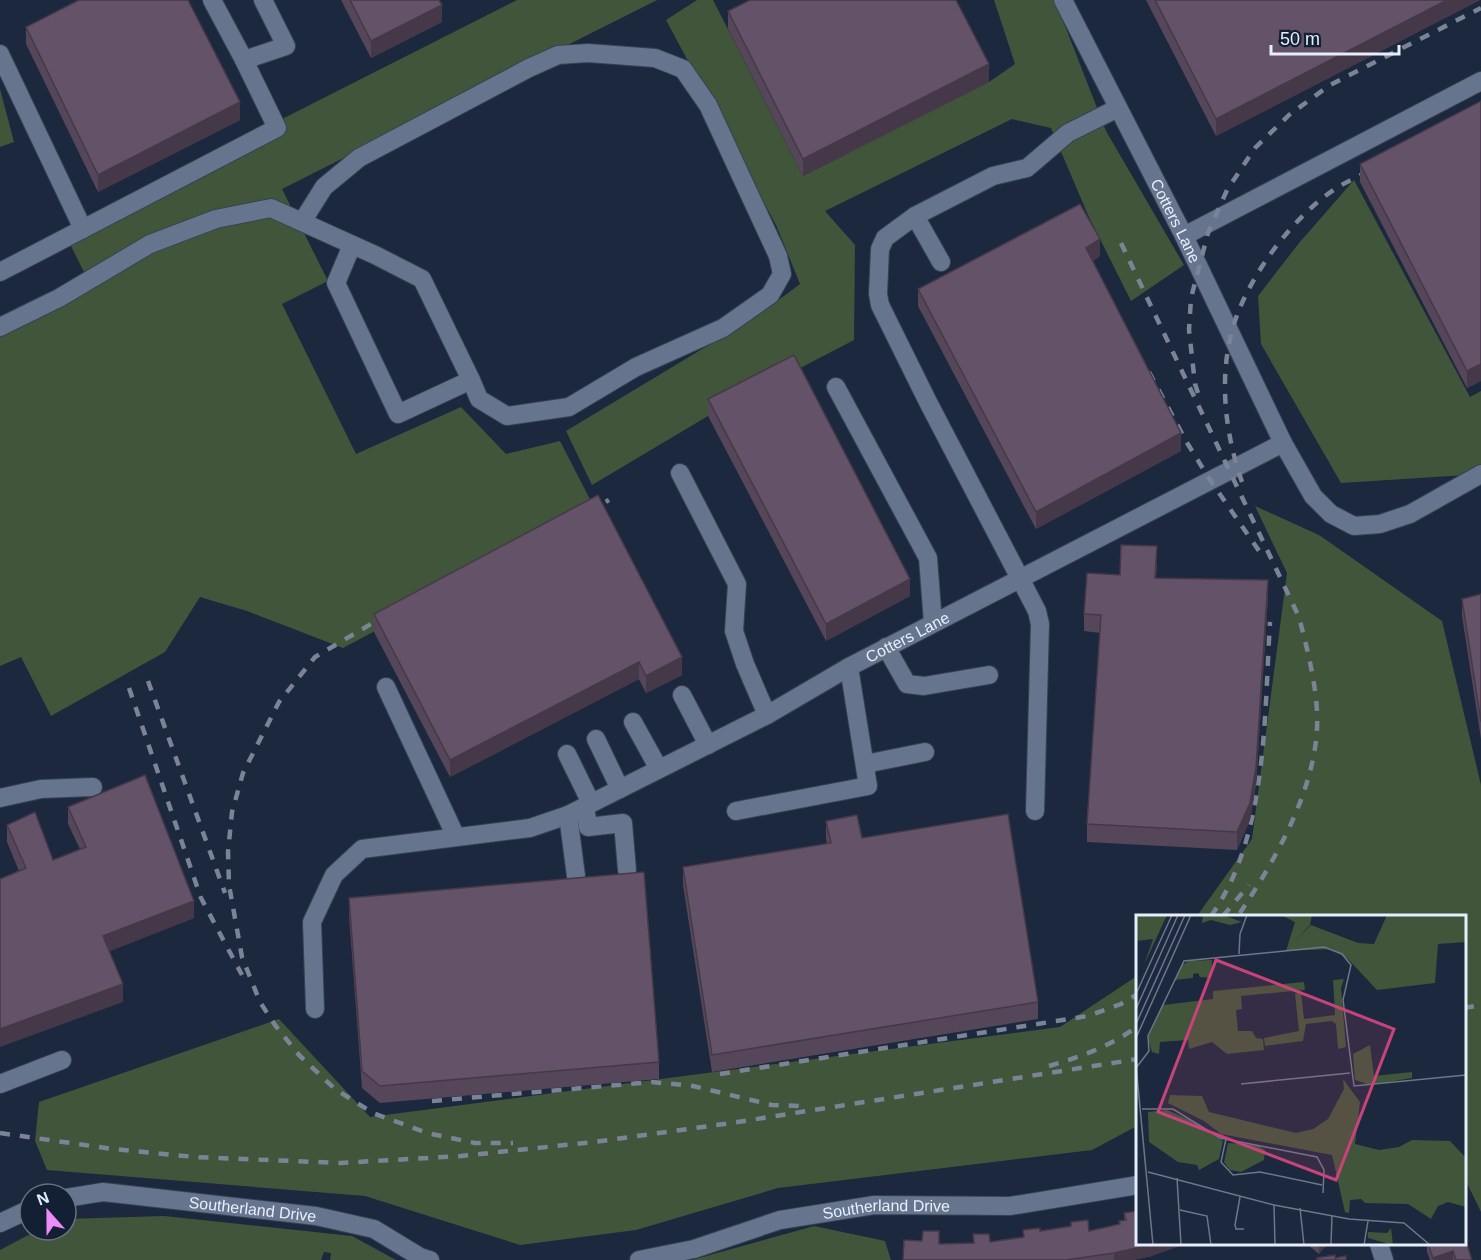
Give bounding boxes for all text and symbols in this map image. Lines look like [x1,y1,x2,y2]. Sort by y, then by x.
scale bar [1271,18,1398,56]
text: 50 m [1280,29,1320,49]
street label: Cotters Lane [1148,176,1204,266]
street label: Cotters Lane [863,608,952,665]
inset map [1136,915,1466,1245]
north arrow [18,1182,78,1242]
text: N [34,1188,51,1208]
street label: Southerland Drive [188,1193,317,1224]
street label: Southerland Drive [821,1196,950,1222]

